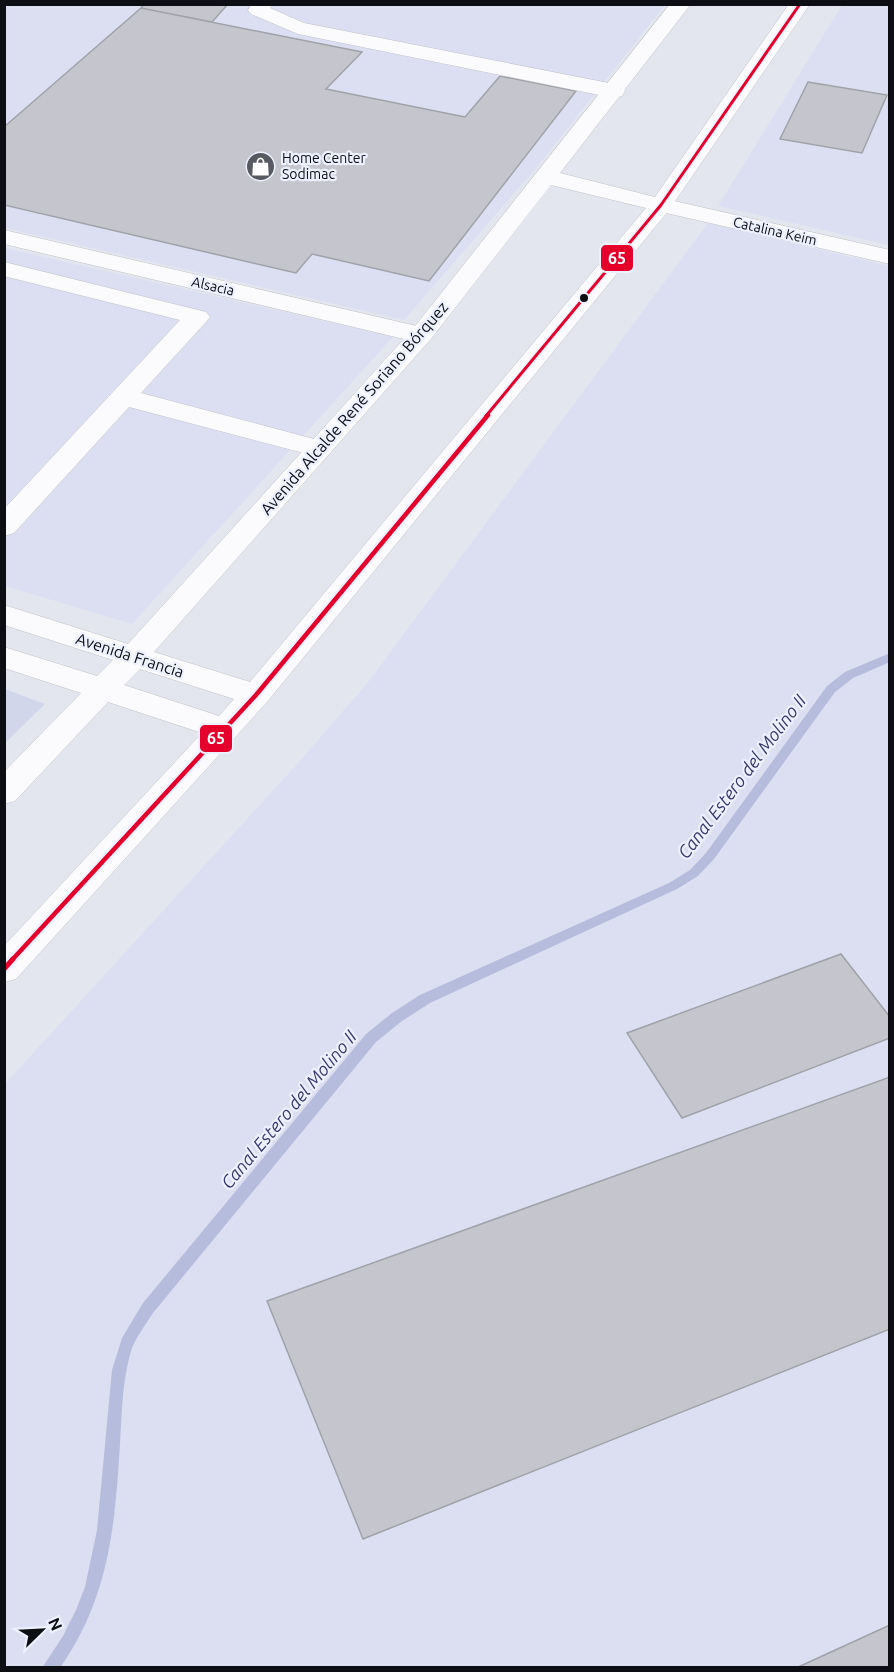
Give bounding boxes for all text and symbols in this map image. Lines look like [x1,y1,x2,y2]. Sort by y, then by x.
shop icon: Home Center Sodimac [245,150,277,182]
place label: Home Center Sodimac [282,150,366,182]
street label: Catalina Keim [732,214,818,248]
line badge: 65 [600,244,634,272]
text: 65 [608,249,626,267]
street label: Alsacia [190,273,236,299]
unlabelled marker [578,292,590,304]
street label: Avenida Alcalde René Soriano Bórquez [257,298,451,518]
street label: Avenida Francia [74,629,186,681]
water label: Canal Estero del Molino II [673,690,810,862]
line badge: 65 [199,724,233,753]
text: 65 [207,729,225,747]
water label: Canal Estero del Molino II [216,1026,360,1192]
north arrow [12,1600,72,1660]
text: N [45,1615,66,1633]

